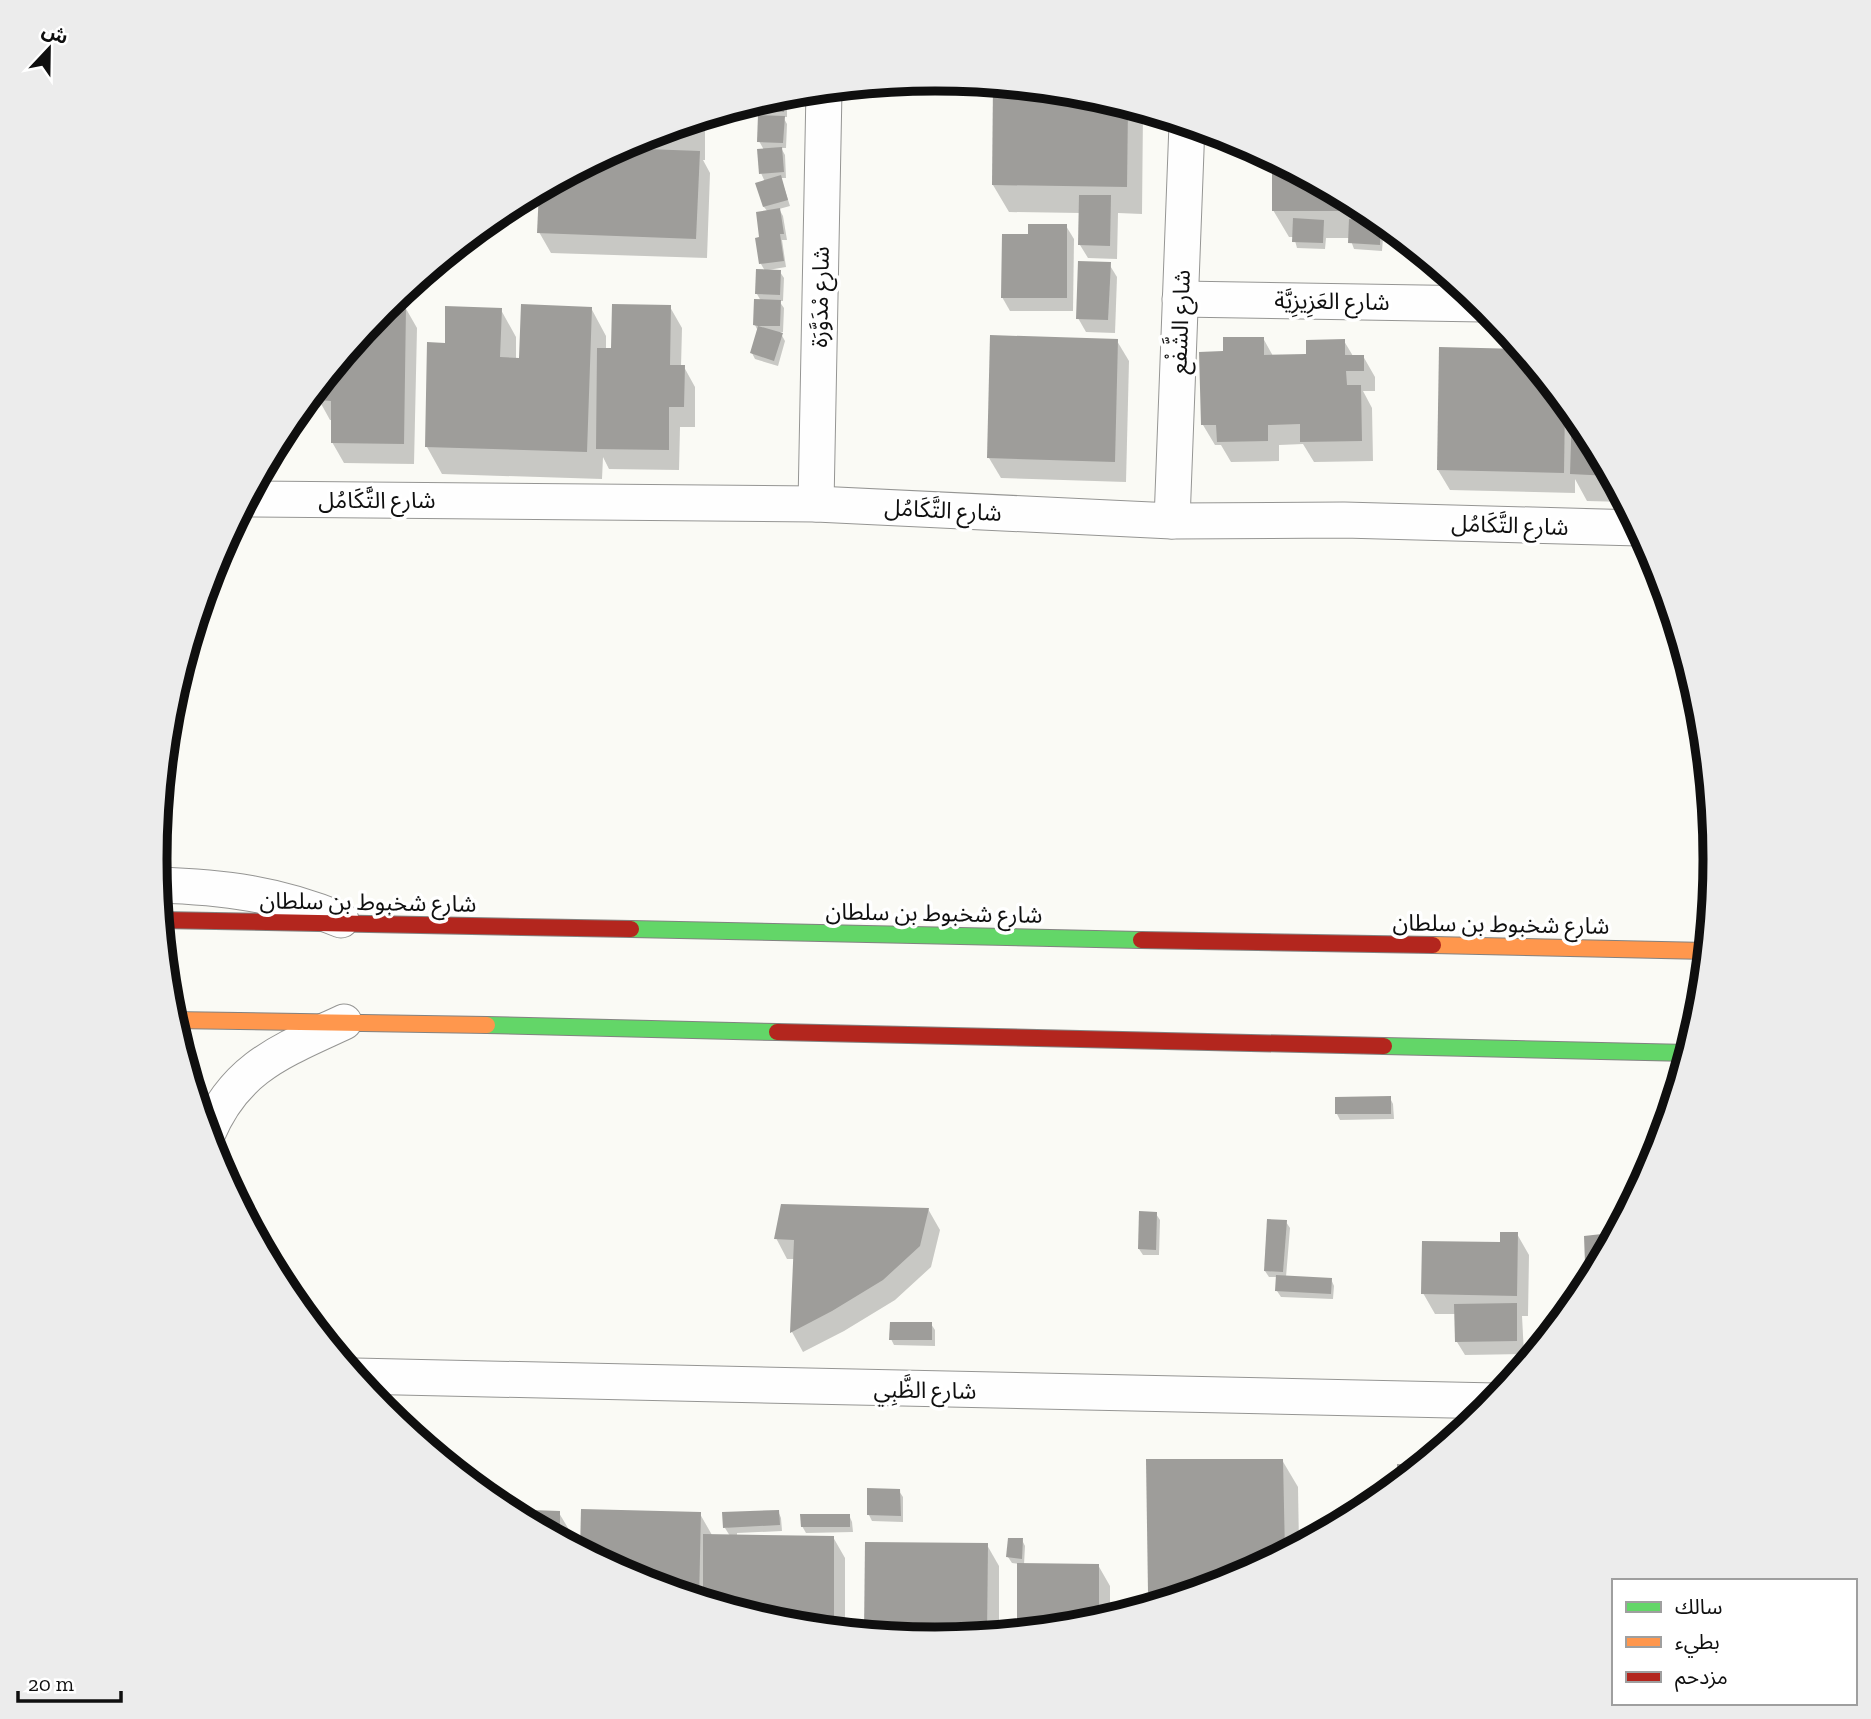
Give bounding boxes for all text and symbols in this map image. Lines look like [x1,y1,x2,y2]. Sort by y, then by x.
north arrow [14,14,84,84]
text: ش [39,18,72,49]
street label: شارع مْدَوَّرَة [805,246,838,348]
street label: شارع الشَّفْع [1160,269,1199,375]
street label: شارع العَزِيزِيَّة [1274,286,1390,319]
street label: شارع التَّكَامُل [318,486,436,517]
street label: شارع التَّكَامُل [884,493,1002,530]
street label: شارع التَّكَامُل [1451,509,1569,544]
street label: شارع شخبوط بن سلطان [259,886,477,921]
street label: شارع شخبوط بن سلطان [825,897,1043,932]
street label: شارع شخبوط بن سلطان [1392,908,1610,943]
street label: شارع الظَّبِي [873,1373,977,1408]
legend [1612,1579,1857,1705]
text: سالك [1675,1594,1722,1619]
text: بطيء [1675,1629,1720,1658]
scale bar [18,1660,121,1704]
text: مزدحم [1675,1664,1728,1692]
text: 20 m [28,1671,74,1696]

